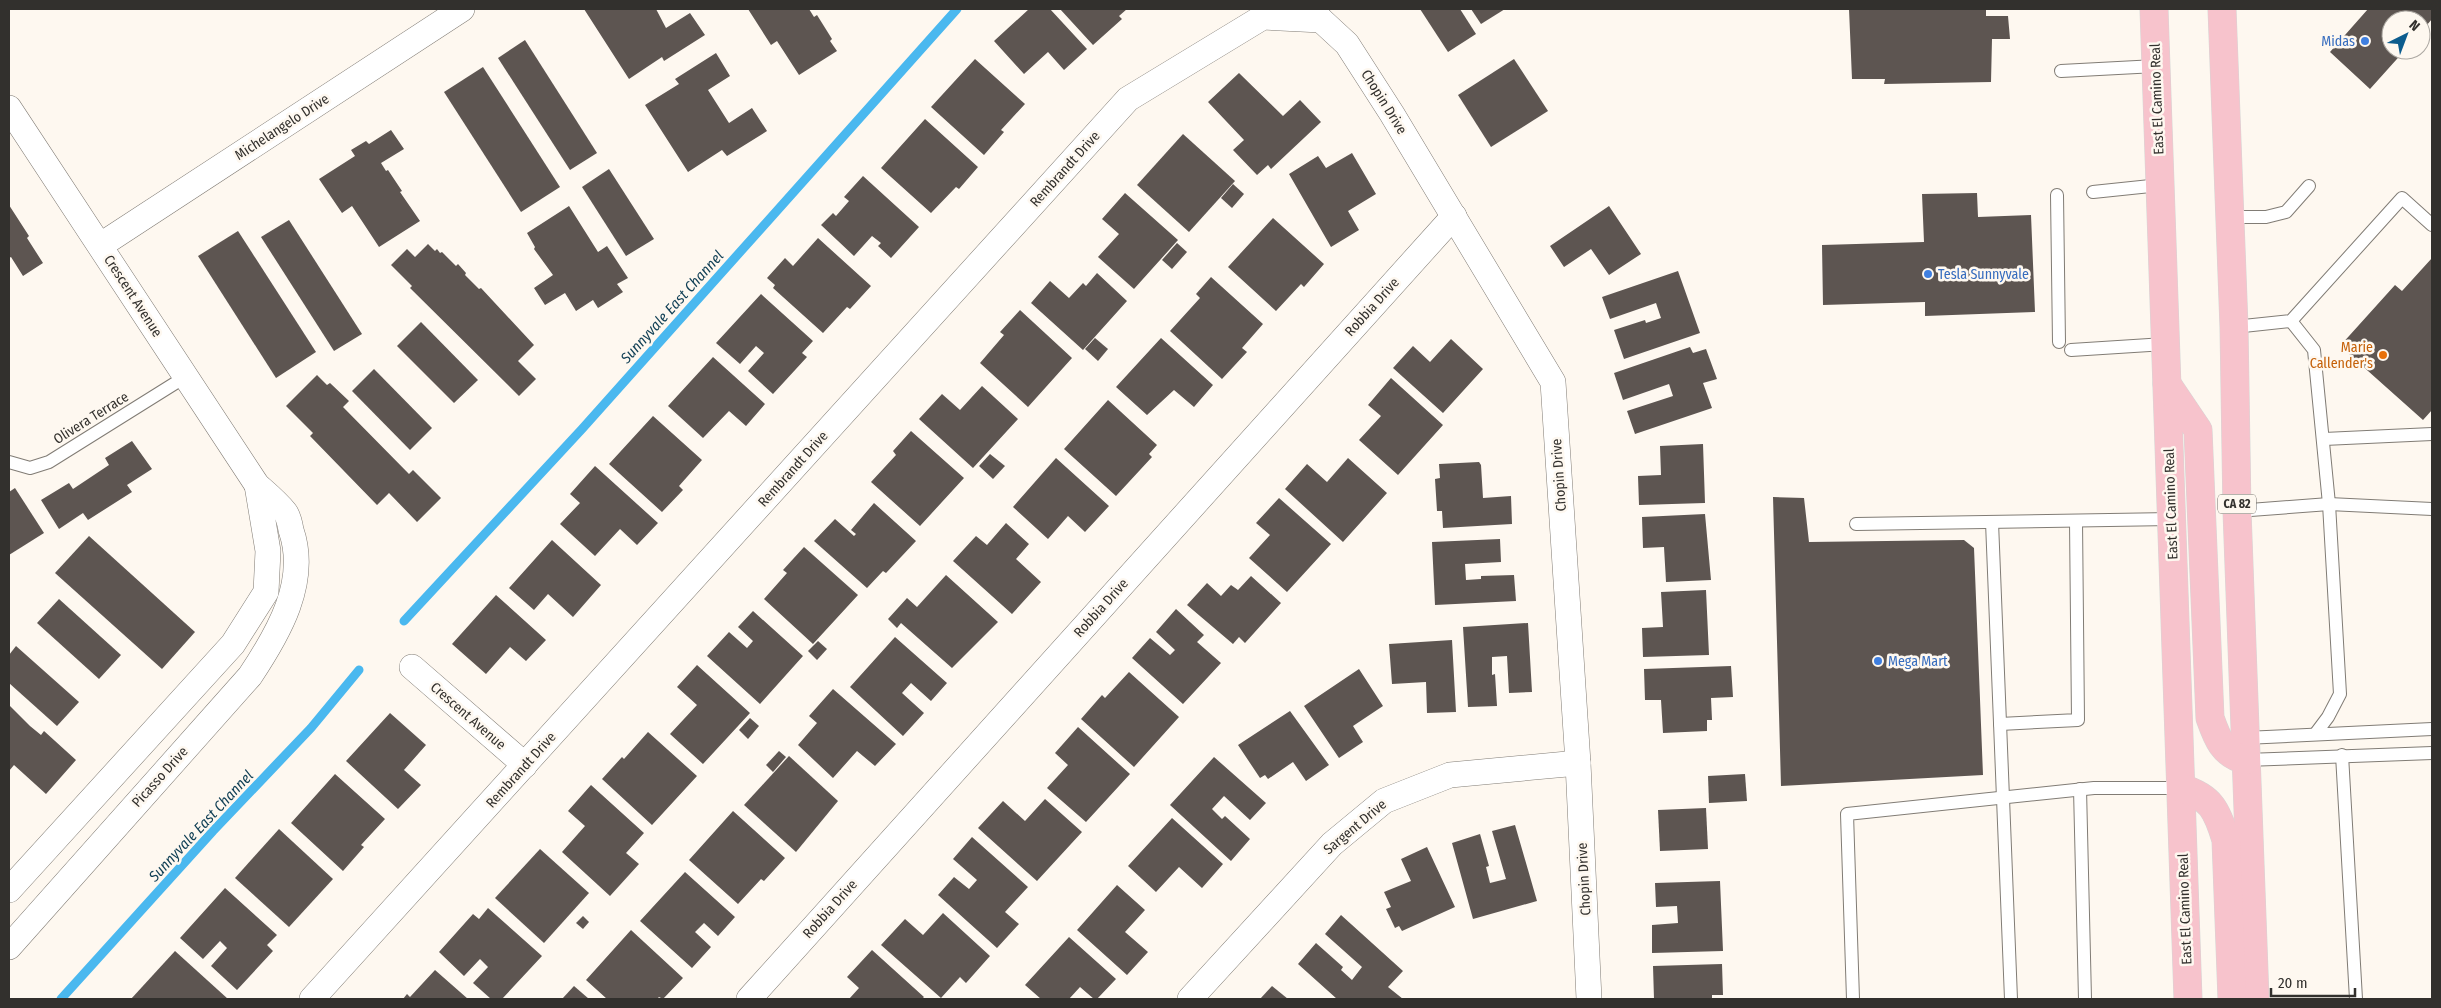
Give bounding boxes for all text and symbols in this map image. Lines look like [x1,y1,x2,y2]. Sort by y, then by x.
north arrow [2381,10,2431,60]
text: N [2406,17,2423,35]
place label: Midas [2321,33,2355,50]
marker: Midas [2359,35,2371,47]
street label: East El Camino Real [2147,43,2167,155]
street label: Chopin Drive [1357,67,1411,138]
street label: Michelangelo Drive [232,90,332,164]
street label: Rembrandt Drive [1026,127,1104,210]
water label: Sunnyvale East Channel [616,247,727,368]
street label: Crescent Avenue [100,252,166,340]
place label: Tesla Sunnyvale [1938,266,2029,283]
marker: Tesla Sunnyvale [1922,268,1934,280]
street label: Robbia Drive [1341,274,1403,340]
place label: Marie Callender's [2310,339,2373,372]
marker: Marie Callender's [2377,349,2389,361]
street label: Olivera Terrace [50,388,132,448]
street label: Rembrandt Drive [754,427,832,510]
street label: Chopin Drive [1548,438,1570,512]
street label: East El Camino Real [2161,448,2181,560]
road number: CA 82 [2218,494,2256,514]
street label: Robbia Drive [1070,575,1132,641]
place label: Mega Mart [1888,653,1948,670]
marker: Mega Mart [1872,655,1884,667]
street label: Crescent Avenue [427,679,509,753]
street label: Rembrandt Drive [482,728,560,811]
street label: Picasso Drive [128,743,192,811]
water label: Sunnyvale East Channel [144,767,257,886]
street label: Sargent Drive [1320,796,1390,858]
street label: Chopin Drive [1574,842,1594,916]
street label: East El Camino Real [2175,853,2195,965]
street label: Robbia Drive [799,876,861,942]
scale bar [2271,966,2355,998]
text: 20 m [2278,974,2308,992]

